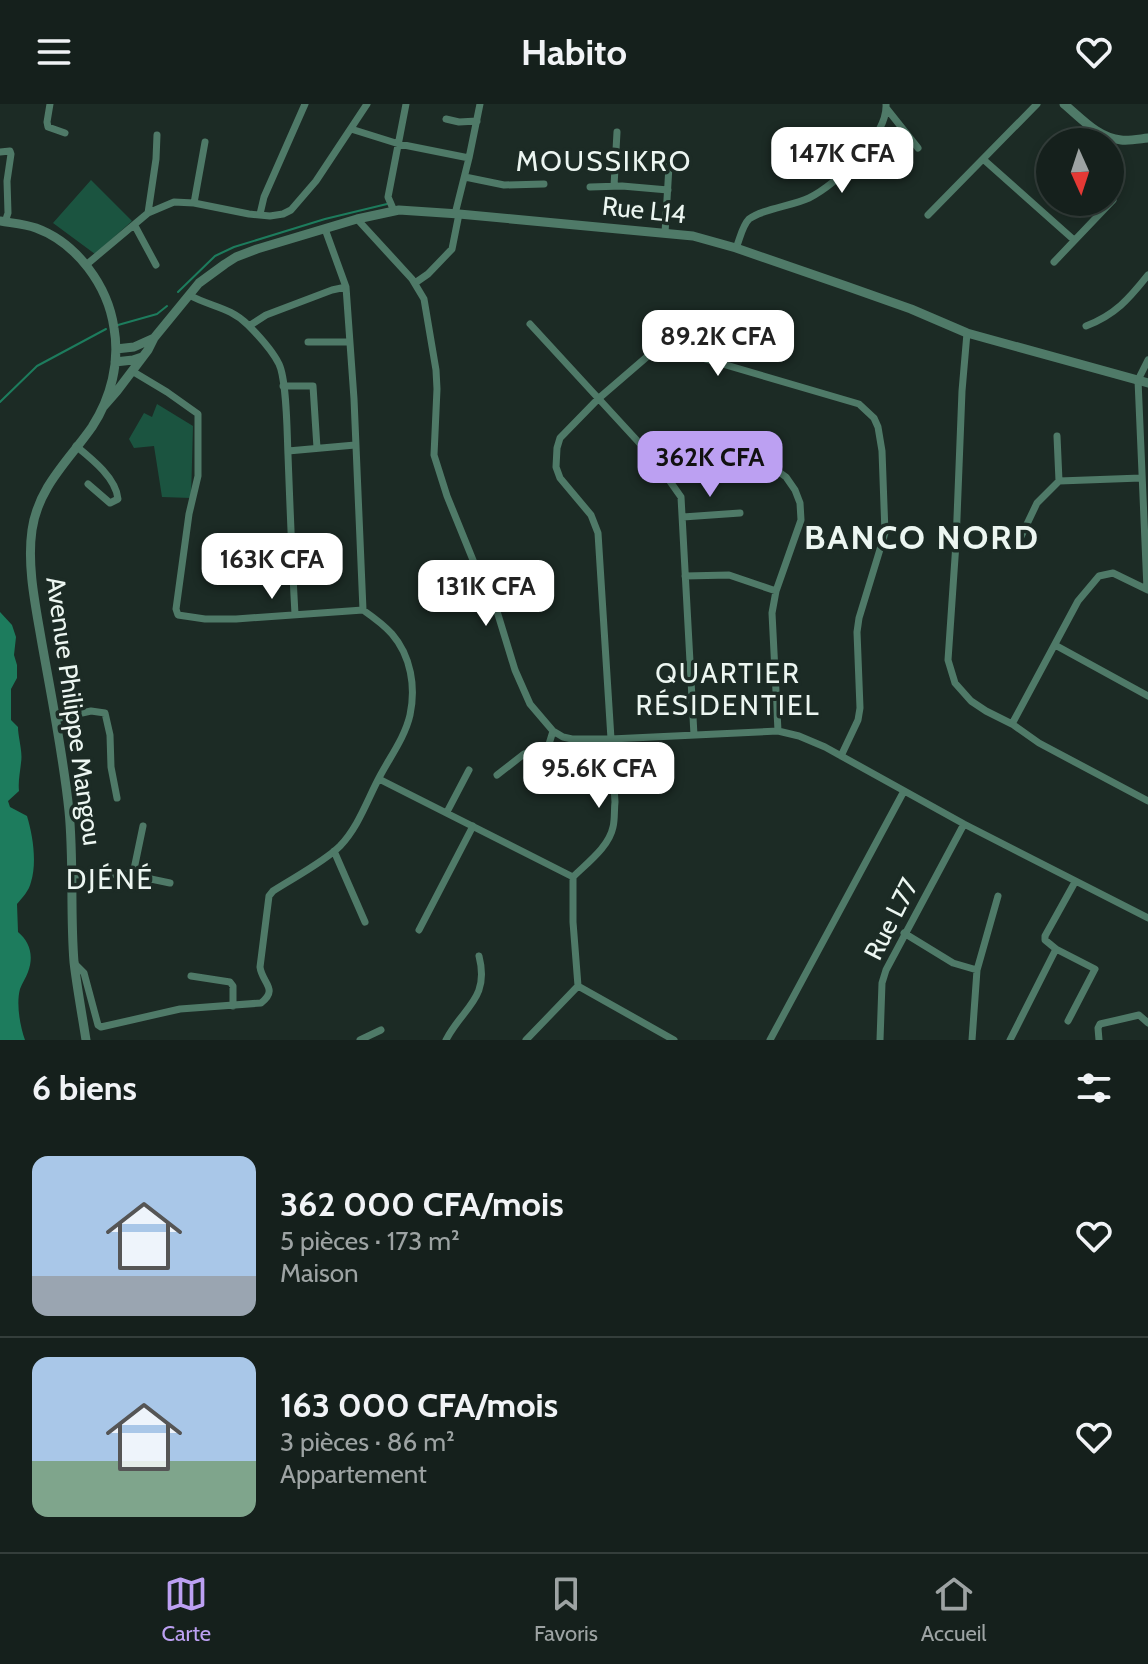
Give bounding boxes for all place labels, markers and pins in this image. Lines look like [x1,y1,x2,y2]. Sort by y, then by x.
pin: 147K CFA [759,127,925,195]
pin: 89.2K CFA [626,310,810,378]
pin: 362K CFA [627,431,793,499]
pin: 163K CFA [189,533,355,601]
pin: 131K CFA [403,560,569,628]
pin: 95.6K CFA [507,742,691,810]

